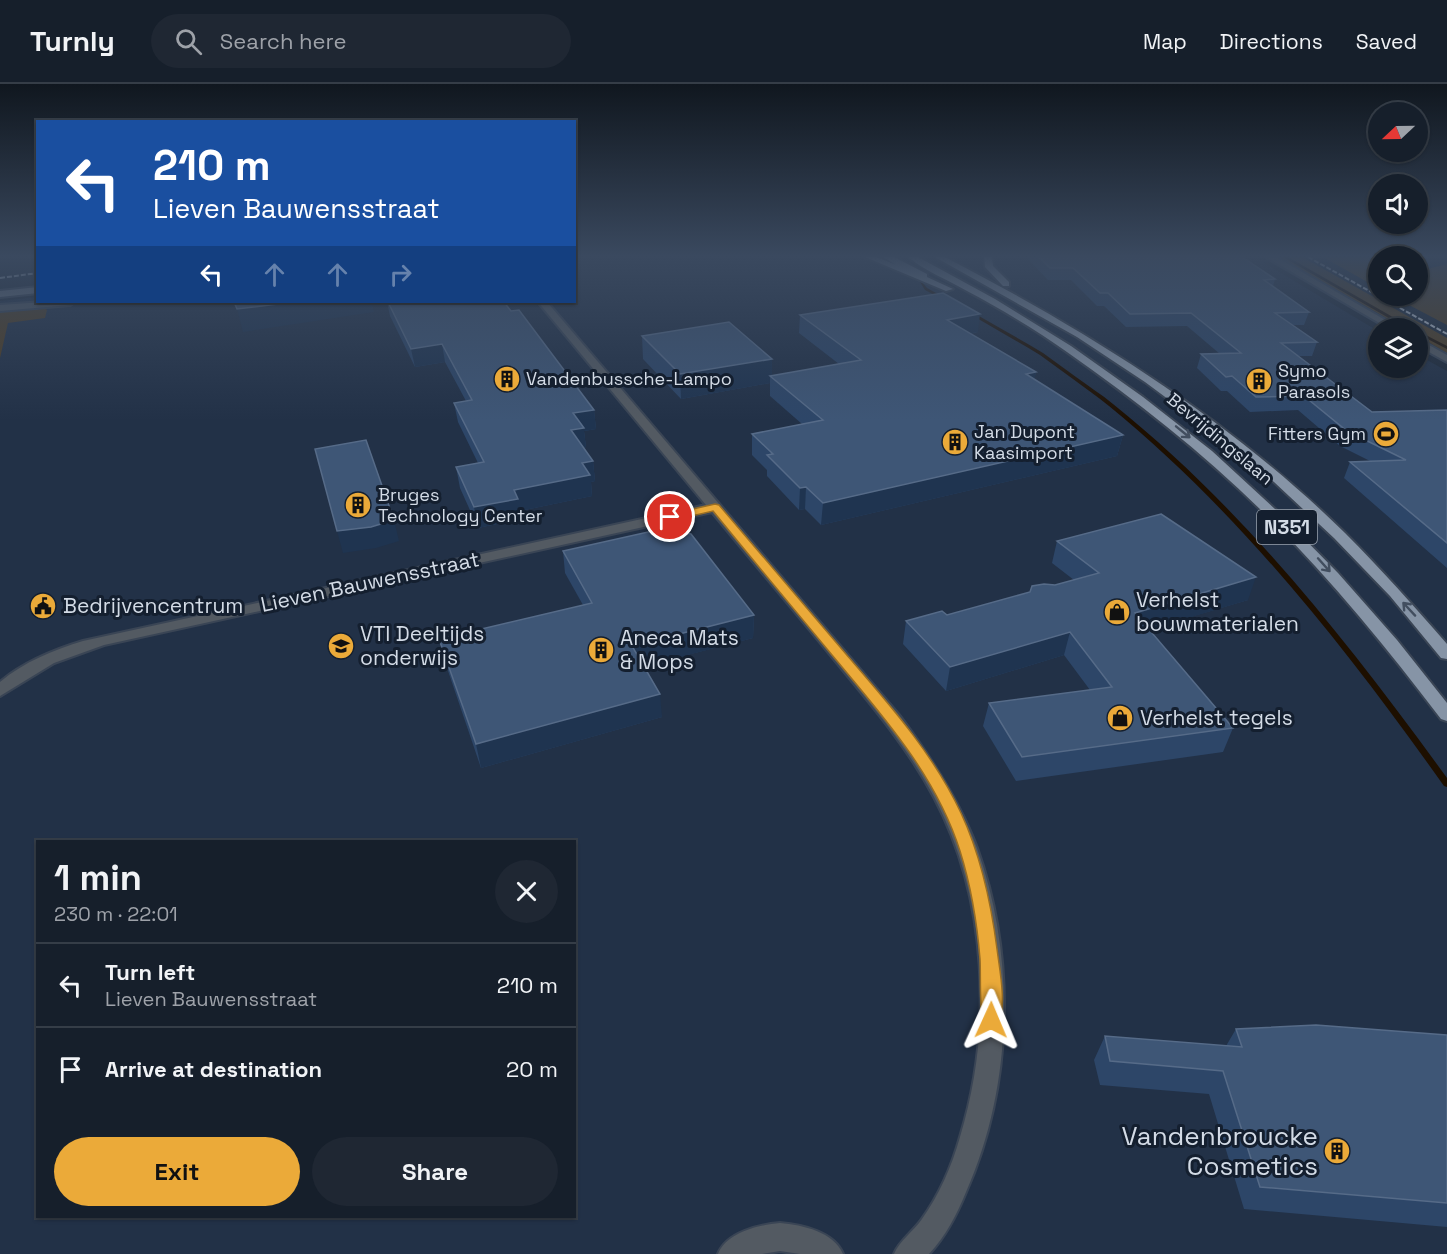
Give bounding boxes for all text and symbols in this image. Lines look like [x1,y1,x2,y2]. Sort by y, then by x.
search box [151,14,571,68]
text: Turnly [30,23,115,59]
icon: search [172,25,205,58]
text: Search here [220,27,347,55]
text: Map [1143,28,1187,55]
text: Directions [1220,28,1323,55]
text: Saved [1356,28,1417,55]
north arrow [1368,102,1428,162]
map controls [1368,102,1428,378]
text: 210 m [153,139,271,192]
icon: left [54,144,132,222]
button: sound [1368,174,1428,234]
text: Lieven Bauwensstraat [153,191,440,226]
button: search [1368,246,1428,306]
icon: left [195,258,228,291]
icon: ahead [258,258,291,291]
icon: ahead [321,258,354,291]
icon: right [384,258,417,291]
button: layers [1368,318,1428,378]
place label: Symo Parasols [1278,359,1350,403]
building icon: Vandenbussche-Lampo [492,364,522,394]
building icon: Symo Parasols [1244,366,1274,396]
place label: Vandenbussche-Lampo [526,367,732,390]
street label: Bevrijdingslaan [1162,387,1278,490]
sports icon: Fitters Gym [1371,419,1401,449]
place label: Jan Dupont Kaasimport [974,420,1075,464]
place label: Fitters Gym [1268,422,1366,445]
one-way arrow [1175,425,1191,438]
building icon: Jan Dupont Kaasimport [940,427,970,457]
place label: Bruges Technology Center [378,483,543,527]
building icon: Bruges Technology Center [343,490,373,520]
pin [644,491,695,542]
icon: arrive [653,500,686,533]
road number: N351 [1257,510,1317,544]
street label: Lieven Bauwensstraat [258,545,482,618]
one-way arrow [1317,557,1331,572]
place label: Verhelst bouwmaterialen [1136,586,1299,637]
public building icon: Bedrijvencentrum [28,591,58,621]
place label: Bedrijvencentrum [63,592,243,619]
shop icon: Verhelst bouwmaterialen [1102,597,1132,627]
one-way arrow [1402,602,1416,617]
place label: VTI Deeltijds onderwijs [360,620,484,671]
place label: Aneca Mats & Mops [620,624,739,675]
school or university icon: VTI Deeltijds onderwijs [326,631,356,661]
building icon: Aneca Mats & Mops [586,635,616,665]
shop icon: Verhelst tegels [1105,703,1135,733]
place label: Verhelst tegels [1140,704,1293,731]
text: 1 min [54,855,142,901]
button: close [495,860,558,923]
text: 230 m · 22:01 [54,901,178,927]
text: Turn left [105,958,195,986]
icon: left [54,969,87,1002]
text: 210 m [497,971,558,999]
text: Lieven Bauwensstraat [105,986,317,1012]
position arrow [959,988,1023,1052]
icon: arrive [54,1053,87,1086]
text: Arrive at destination [105,1055,322,1083]
text: 20 m [506,1055,558,1083]
place label: Vandenbroucke Cosmetics [1122,1119,1318,1183]
building icon: Vandenbroucke Cosmetics [1322,1136,1352,1166]
button: Exit [54,1137,300,1206]
button: Share [312,1137,558,1206]

